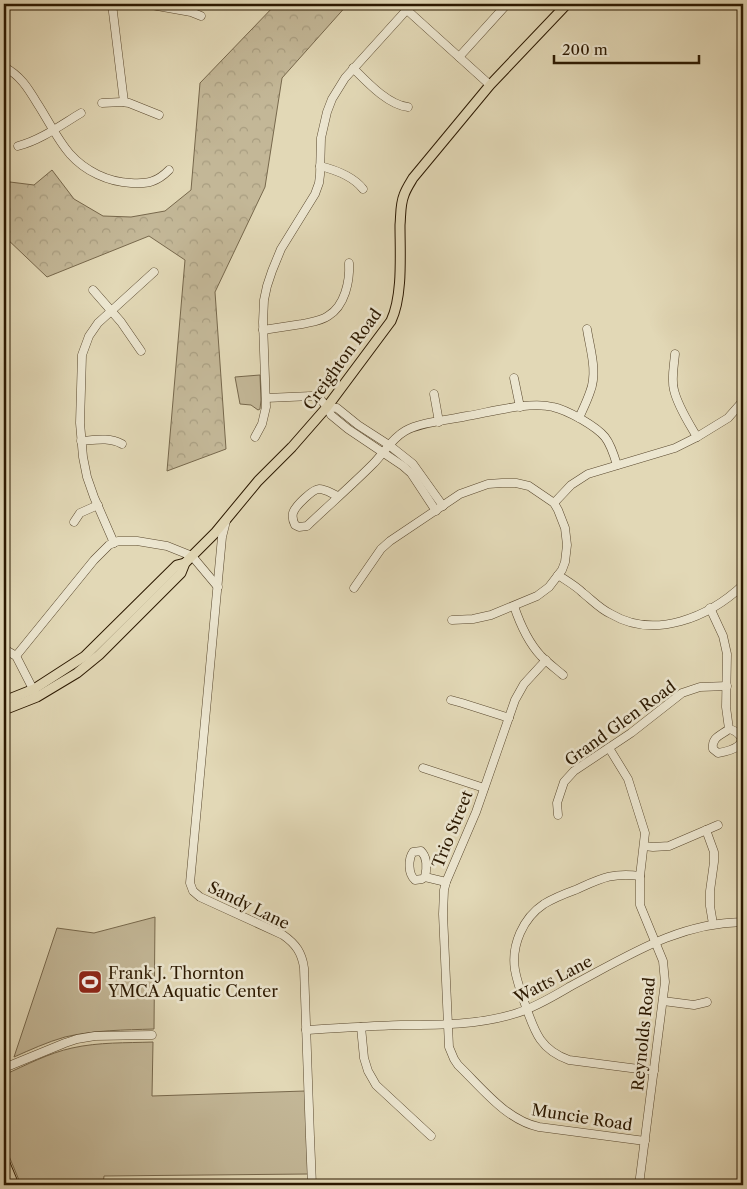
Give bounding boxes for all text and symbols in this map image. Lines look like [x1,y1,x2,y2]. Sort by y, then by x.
scale bar [554,32,700,64]
text: 200 m [562,40,608,59]
street label: Creighton Road [299,304,386,414]
street label: Grand Glen Road [561,676,680,770]
street label: Trio Street [427,787,477,871]
street label: Sandy Lane [205,877,293,933]
street label: Watts Lane [510,951,595,1008]
place label: Frank J. Thornton YMCA Aquatic Center [107,963,278,1001]
sports icon: Frank J. Thornton YMCA Aquatic Center [77,969,103,995]
street label: Reynolds Road [627,976,659,1092]
street label: Muncie Road [530,1099,634,1135]

